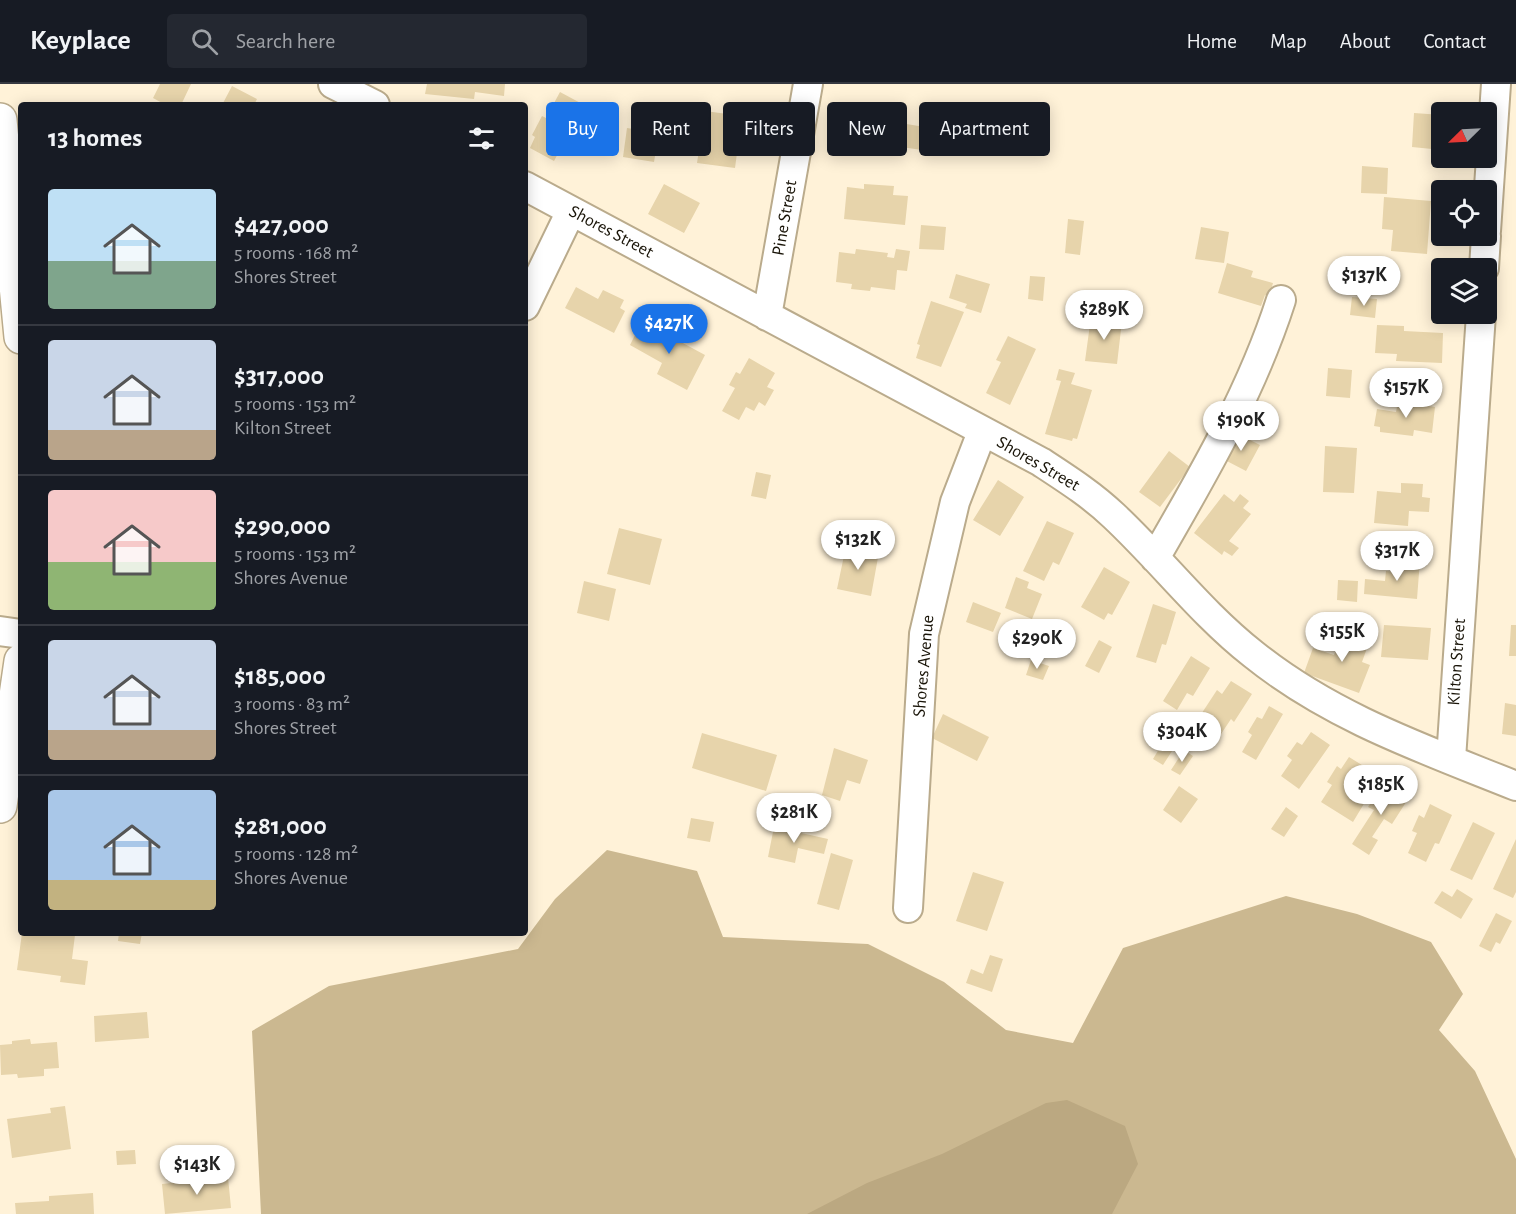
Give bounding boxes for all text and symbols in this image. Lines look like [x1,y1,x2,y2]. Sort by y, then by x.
search box [167,14,587,68]
icon: search [188,25,221,58]
text: Keyplace [30,27,131,55]
text: Search here [236,30,335,52]
text: Home [1186,31,1237,52]
text: Map [1270,31,1307,52]
text: About [1340,31,1390,52]
text: Contact [1423,31,1486,52]
chip: Buy [546,102,619,156]
chip: Rent [631,102,711,156]
chip: Filters [723,102,815,156]
chip: New [827,102,907,156]
chip: Apartment [919,102,1050,156]
north arrow [1431,102,1497,168]
map controls [1431,102,1497,324]
icon: filters [465,122,498,155]
text: 13 homes [48,125,142,151]
street label: Pine Street [769,178,801,257]
button: locate [1431,180,1497,246]
street label: Shores Street [566,202,656,262]
text: $427,000 [234,212,329,238]
icon: home [96,213,168,285]
text: 5 rooms · 168 m² [234,243,358,263]
pin: $137K [1322,256,1406,307]
button: layers [1431,258,1497,324]
text: $137K [1341,265,1387,285]
text: Shores Street [234,267,337,287]
pin: $289K [1062,290,1146,341]
text: $289K [1079,299,1129,319]
pin: $427K [627,304,711,355]
text: $427K [645,313,693,333]
text: $317,000 [234,363,324,389]
icon: home [96,364,168,436]
pin: $157K [1364,368,1448,419]
text: $157K [1383,377,1429,397]
text: 5 rooms · 153 m² [234,394,356,414]
pin: $190K [1199,401,1283,452]
text: $190K [1217,410,1265,430]
text: Kilton Street [234,418,331,438]
street label: Shores Street [993,433,1083,495]
text: $290,000 [234,513,331,539]
icon: home [96,514,168,586]
pin: $132K [816,520,900,571]
text: $132K [835,529,881,549]
pin: $317K [1355,531,1439,582]
text: $317K [1374,540,1420,560]
text: 5 rooms · 153 m² [234,544,356,564]
text: Shores Avenue [234,568,348,588]
pin: $155K [1300,612,1384,663]
street label: Shores Avenue [911,614,937,718]
street label: Kilton Street [1445,618,1469,706]
pin: $290K [995,619,1079,670]
text: $155K [1319,621,1365,641]
text: $290K [1012,628,1062,648]
text: $185,000 [234,663,326,689]
icon: home [96,664,168,736]
text: 3 rooms · 83 m² [234,694,350,714]
pin: $304K [1140,712,1224,763]
text: Shores Street [234,718,337,738]
text: $304K [1157,721,1207,741]
pin: $185K [1339,765,1423,816]
text: $185K [1358,774,1404,794]
pin: $281K [752,793,836,844]
text: $281K [770,802,818,822]
text: $281,000 [234,813,327,839]
icon: home [96,814,168,886]
text: 5 rooms · 128 m² [234,844,358,864]
text: Shores Avenue [234,868,348,888]
pin: $143K [155,1145,239,1196]
text: $143K [174,1154,220,1174]

